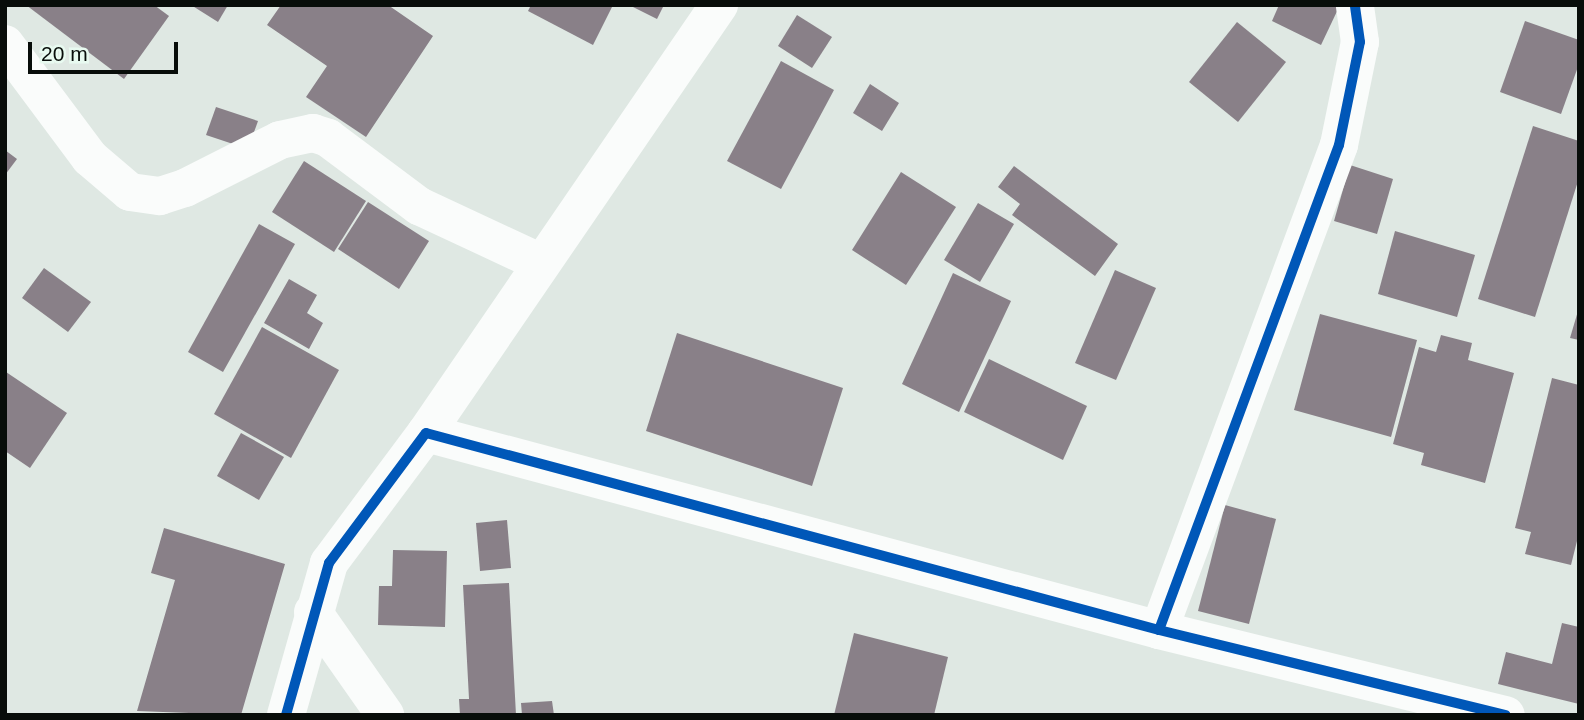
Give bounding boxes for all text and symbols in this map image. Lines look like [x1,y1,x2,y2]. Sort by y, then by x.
scale bar [32,28,182,72]
text: 20 m [41,42,88,65]

